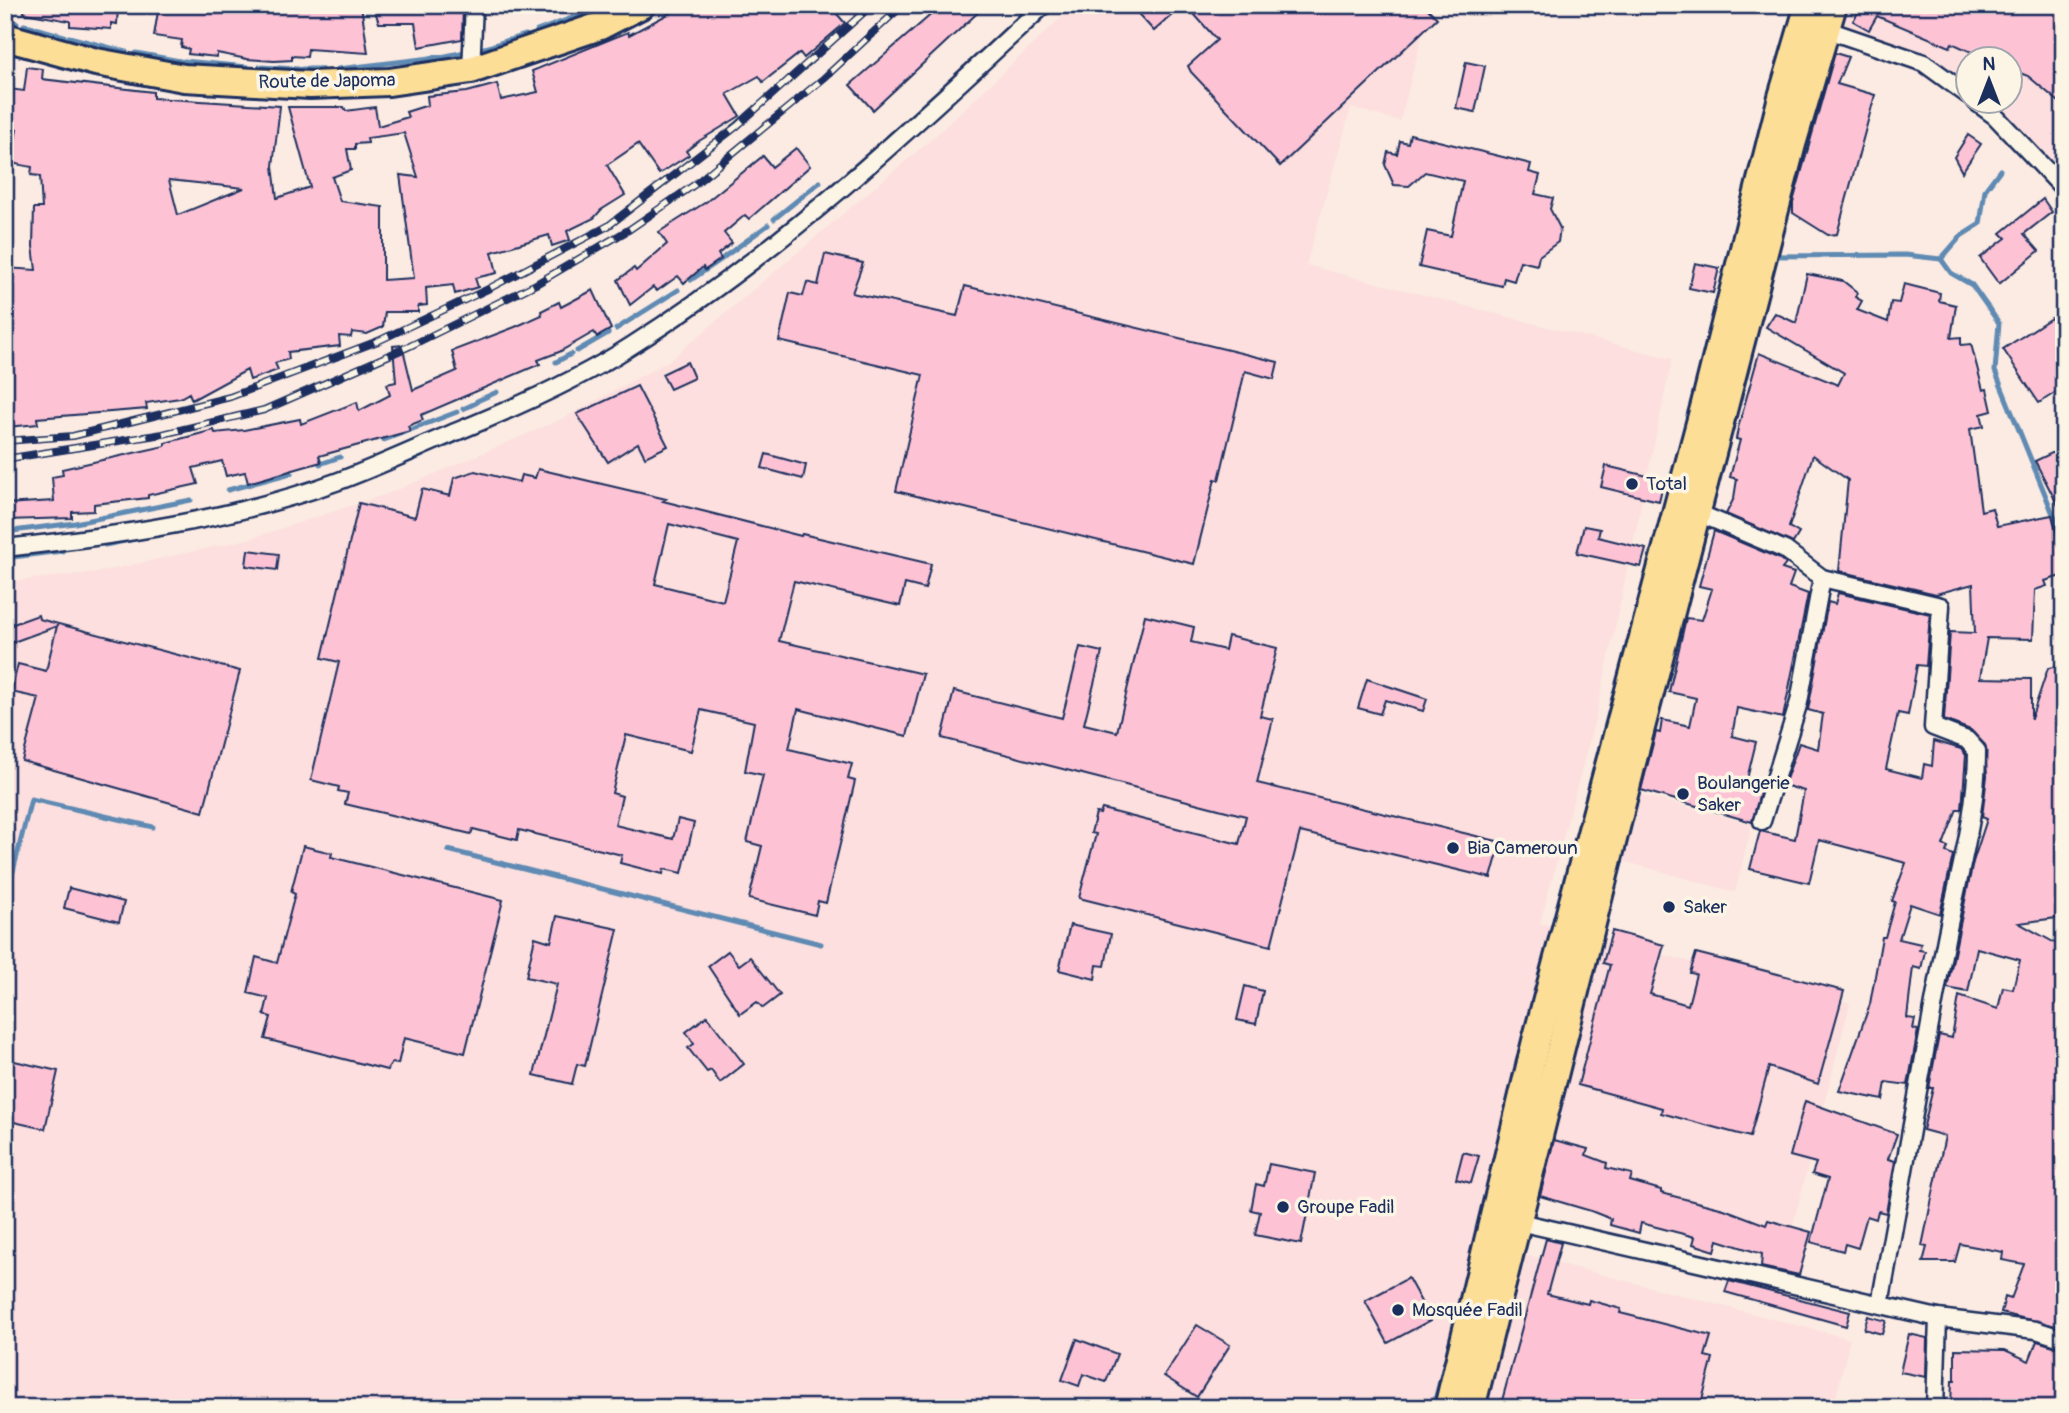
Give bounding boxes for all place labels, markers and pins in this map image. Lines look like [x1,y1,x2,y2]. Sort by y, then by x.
place label: Total [1646,472,1687,496]
marker: Total [1624,476,1640,492]
place label: Boulangerie Saker [1697,771,1790,817]
marker: Boulangerie Saker [1675,786,1691,802]
place label: Bia Cameroun [1467,836,1578,860]
marker: Bia Cameroun [1445,840,1461,856]
place label: Saker [1683,895,1727,919]
marker: Saker [1661,899,1677,915]
place label: Groupe Fadil [1297,1195,1395,1219]
marker: Groupe Fadil [1275,1199,1291,1215]
place label: Mosquée Fadil [1412,1298,1523,1322]
marker: Mosquée Fadil [1390,1302,1406,1318]

